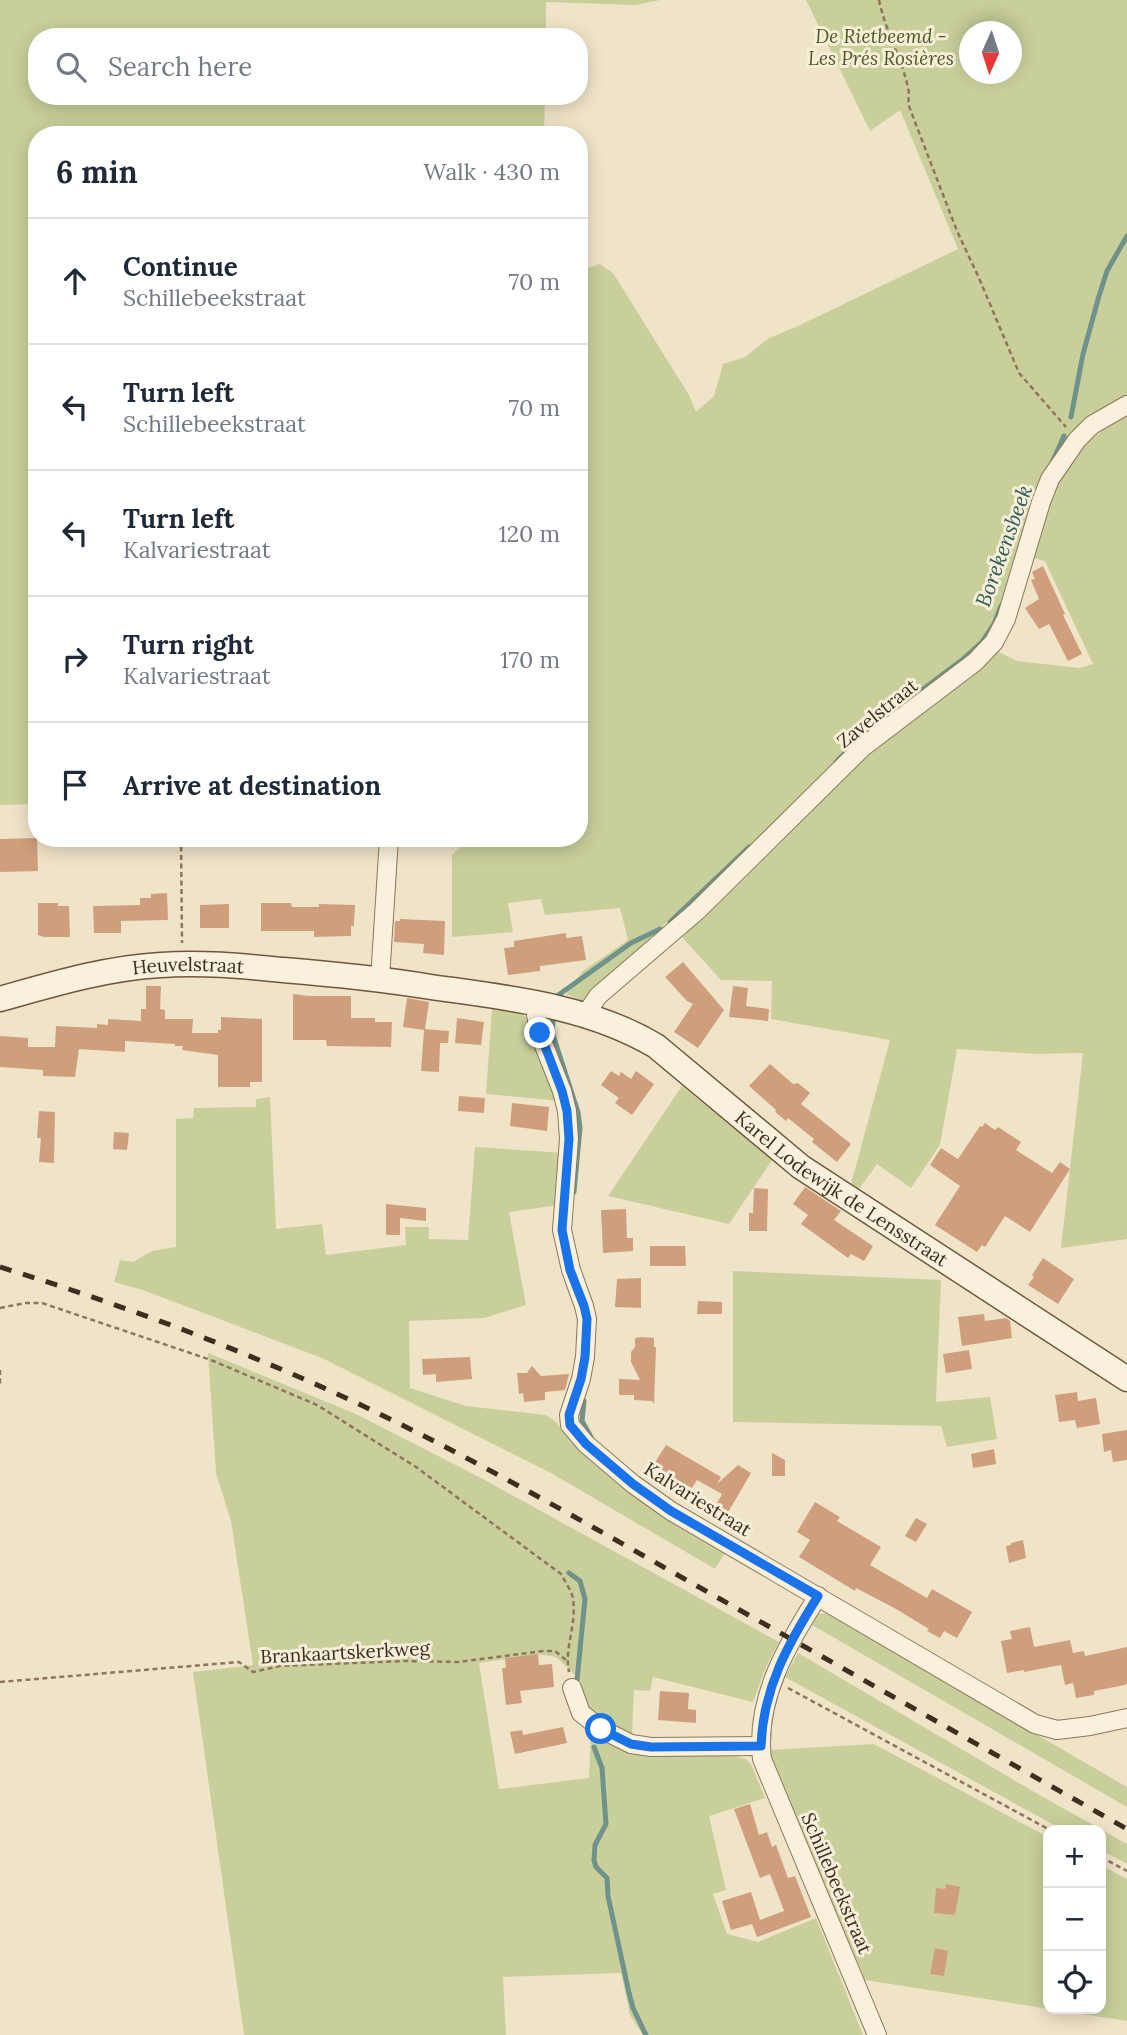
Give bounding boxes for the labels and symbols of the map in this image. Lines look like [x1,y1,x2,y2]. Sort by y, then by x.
north arrow [959,21,1022,84]
park label: De Rietbeemd - Les Prés Rosières [808,24,954,70]
water label: Borekensbeek [969,481,1038,610]
street label: Zavelstraat [832,673,923,753]
street label: Heuvelstraat [131,952,246,980]
route end [524,1017,555,1048]
street label: Karel Lodewijk de Lensstraat [730,1105,953,1272]
street label: Kalvariestraat [640,1456,757,1542]
street label: Brankaartskerkweg [260,1636,431,1668]
route start [585,1713,616,1744]
street label: Schillebeekstraat [796,1809,878,1958]

